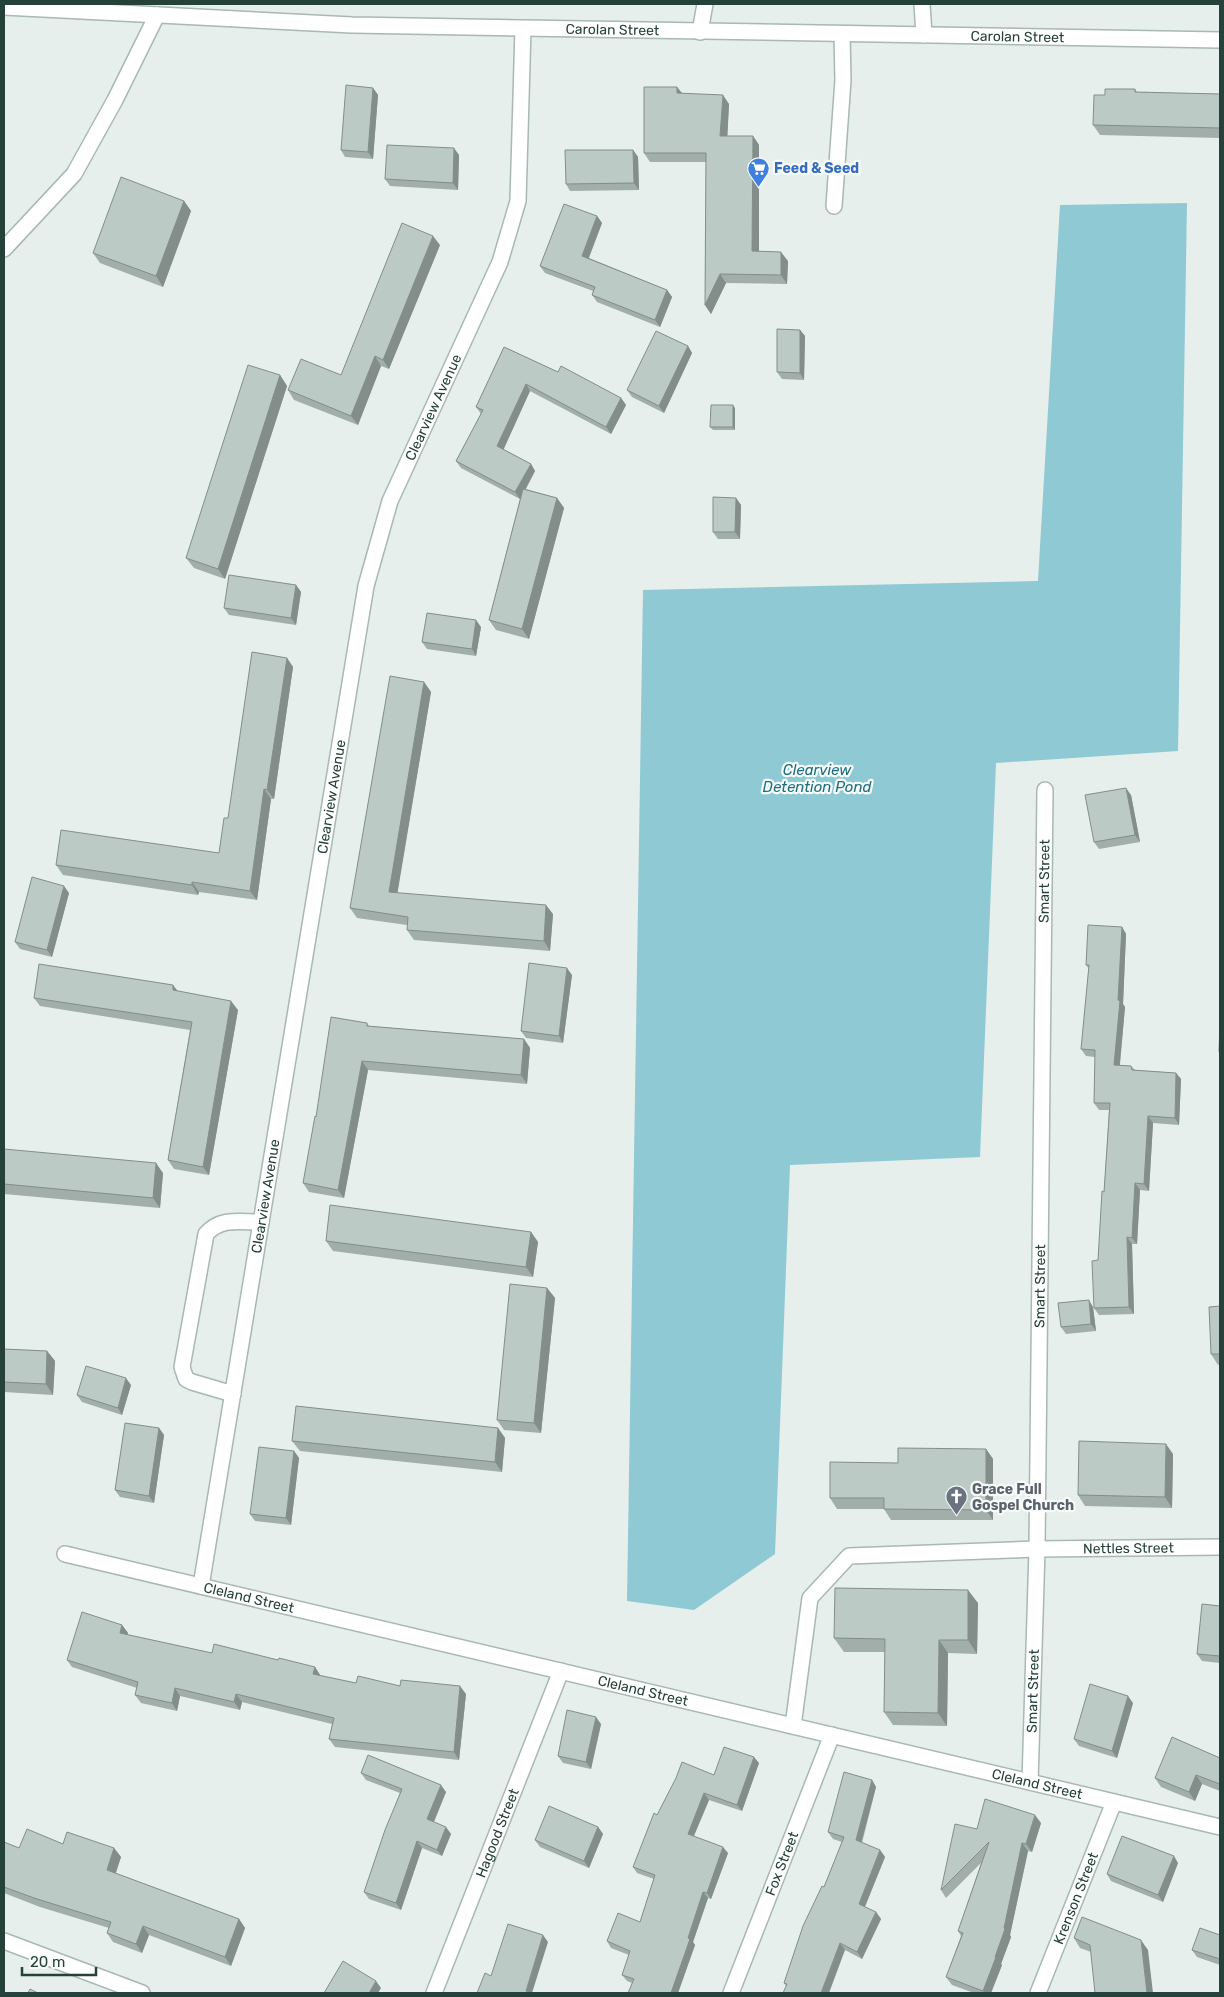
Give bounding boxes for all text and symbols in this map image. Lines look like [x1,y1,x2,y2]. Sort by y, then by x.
street label: Carolan Street [565,20,660,39]
street label: Carolan Street [970,27,1065,46]
supermarket icon: Feed & Seed [746,156,770,187]
place label: Feed & Seed [774,160,859,177]
street label: Clearview Avenue [401,351,465,463]
street label: Clearview Avenue [313,738,349,855]
water label: Clearview Detention Pond [763,761,872,796]
street label: Smart Street [1035,839,1053,923]
street label: Clearview Avenue [248,1138,283,1255]
street label: Smart Street [1031,1244,1049,1328]
place label: Grace Full Gospel Church [972,1481,1074,1514]
church icon: Grace Full Gospel Church [944,1485,968,1516]
street label: Nettles Street [1083,1539,1174,1557]
street label: Cleland Street [202,1579,296,1617]
street label: Smart Street [1023,1648,1043,1733]
street label: Cleland Street [596,1672,691,1710]
street label: Cleland Street [990,1765,1085,1803]
street label: Hagood Street [472,1785,523,1880]
street label: Fox Street [761,1829,802,1898]
street label: Krenson Street [1050,1849,1102,1947]
scale bar [22,1944,96,1976]
text: 20 m [30,1953,65,1971]

